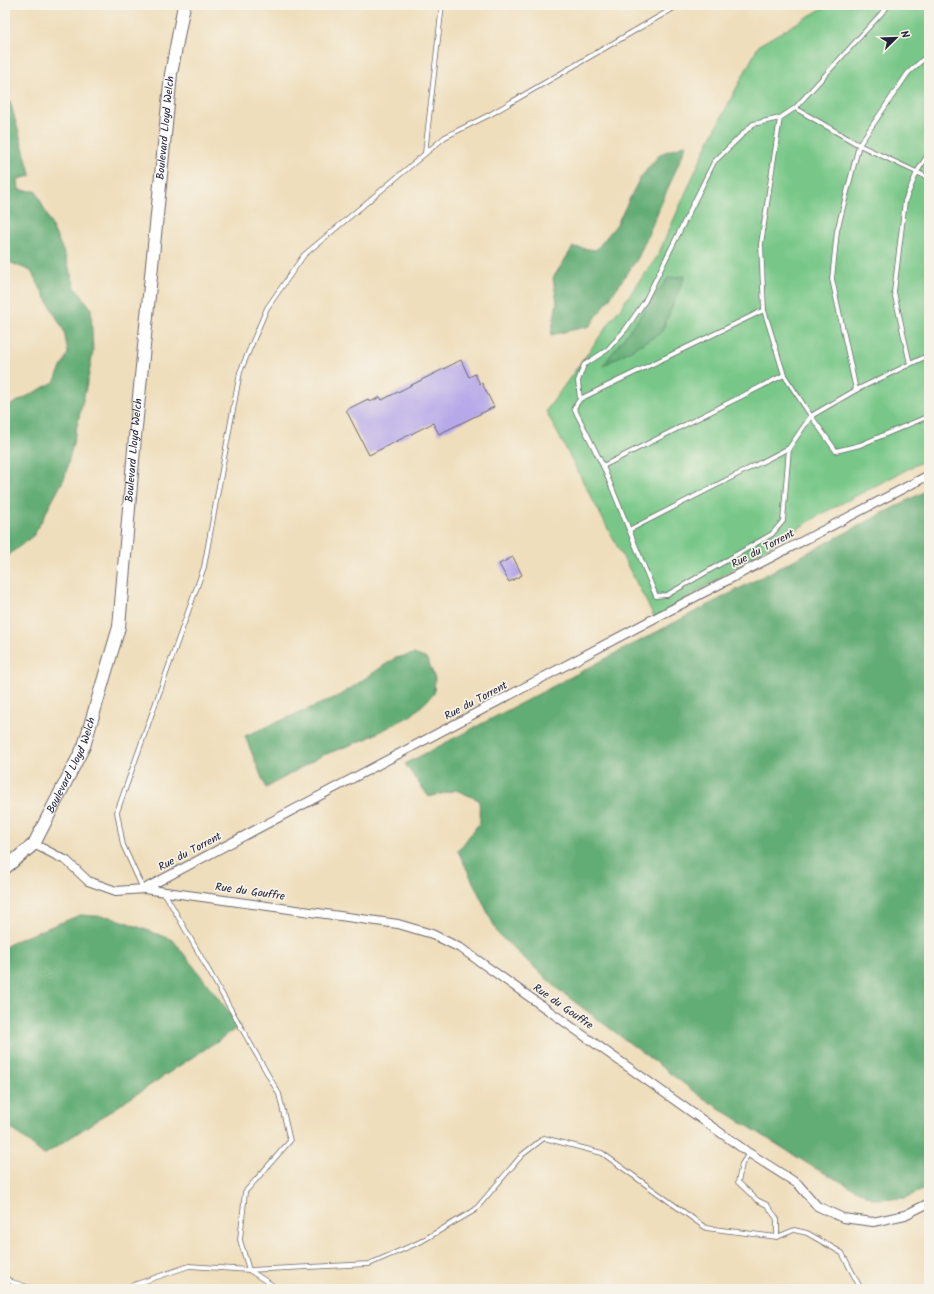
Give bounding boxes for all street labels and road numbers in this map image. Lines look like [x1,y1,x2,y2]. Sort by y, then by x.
street label: Boulevard Lloyd Welch [152,75,180,181]
street label: Boulevard Lloyd Welch [121,397,148,503]
street label: Rue du Torrent [728,524,799,573]
street label: Rue du Torrent [441,676,512,725]
street label: Boulevard Lloyd Welch [42,715,101,817]
street label: Rue du Torrent [155,827,226,876]
street label: Rue du Gouffre [214,878,286,906]
street label: Rue du Gouffre [529,980,597,1035]

